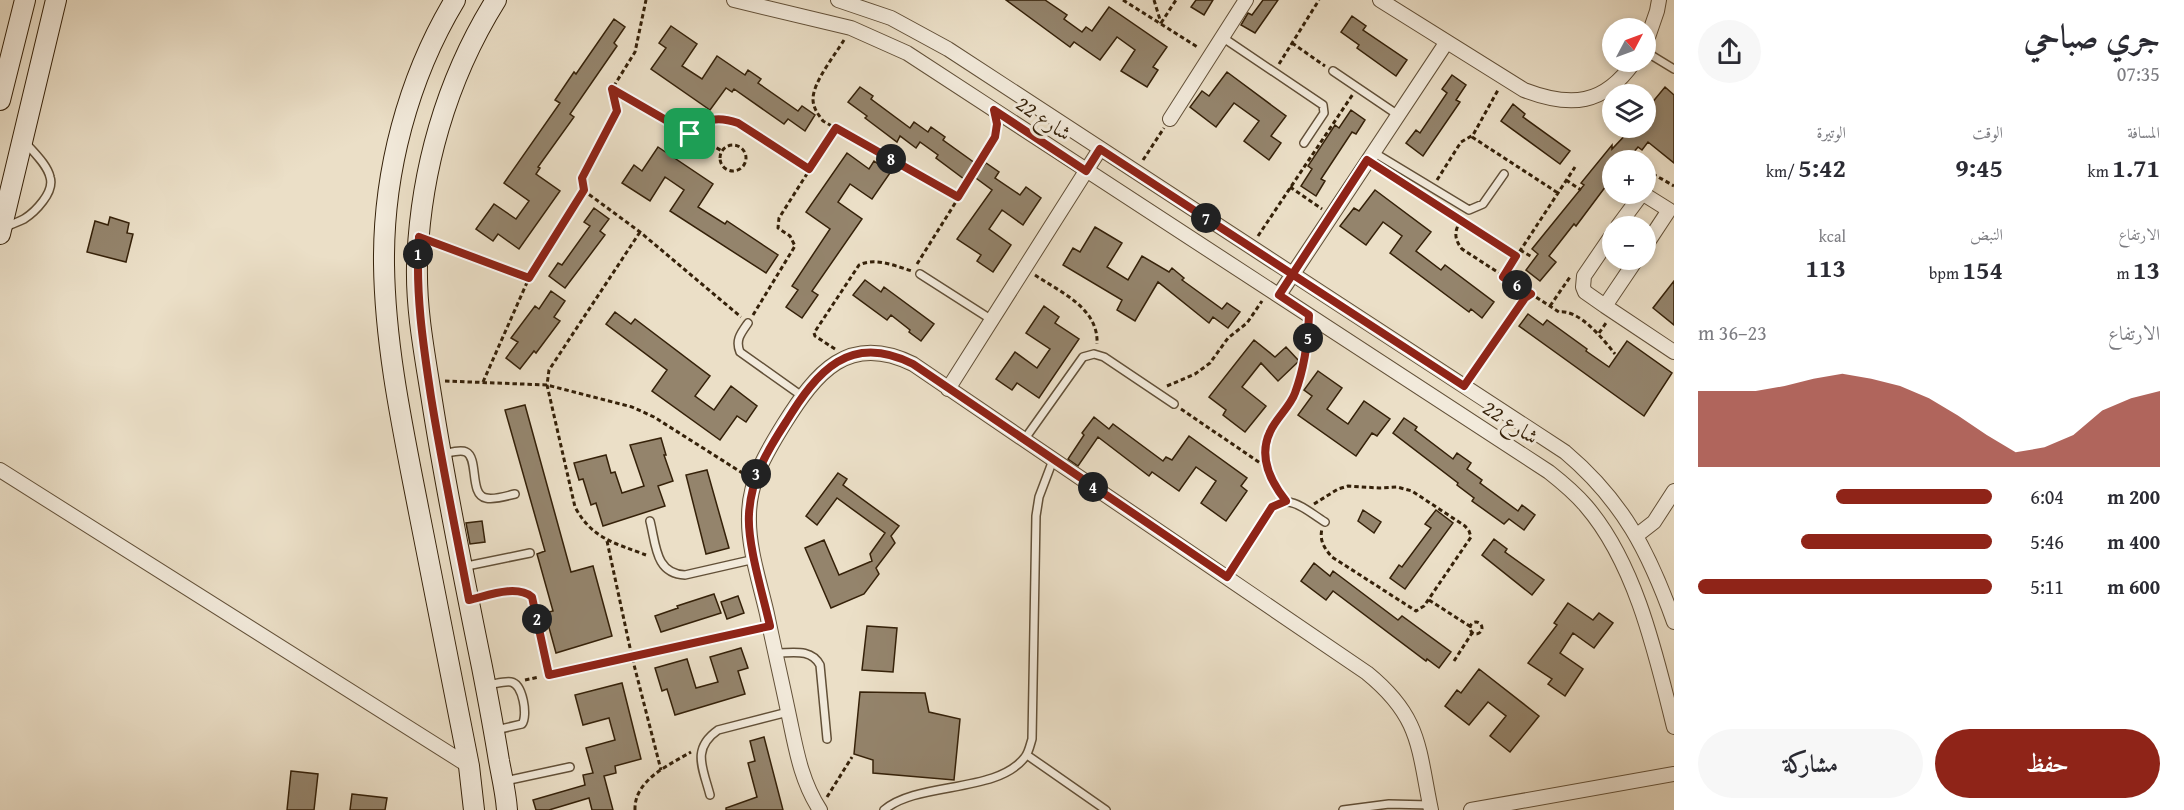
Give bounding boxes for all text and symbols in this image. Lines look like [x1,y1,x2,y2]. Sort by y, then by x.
text: جري صباحي [2024,12,2160,60]
north arrow [1602,18,1656,72]
map controls [1602,18,1656,270]
button: share [1698,20,1761,83]
text: 07:35 [2117,59,2160,88]
button: layers [1602,84,1656,138]
street label: شارع 22 [1008,88,1078,150]
pin [664,108,715,159]
icon: arrive [673,117,706,150]
text: الوتيرة [1816,120,1846,144]
text: الوقت [1972,120,2003,144]
text: المسافة [2127,120,2160,144]
pin: 8 [876,144,906,174]
text: 8 [887,147,895,171]
text: 5:42 [1798,148,1846,187]
text: 9:45 [1955,148,2003,187]
text: 1.71 [2112,148,2160,187]
button: + [1602,150,1656,204]
text: /km [1766,159,1798,183]
text: km [2088,159,2112,183]
pin: 7 [1191,203,1221,233]
text: 7 [1202,206,1210,230]
button: − [1602,216,1656,270]
text: النبض [1970,222,2003,246]
text: الارتفاع [2118,222,2160,246]
text: kcal [1819,224,1846,248]
pin: 1 [403,239,433,269]
text: 1 [414,242,422,266]
text: 113 [1806,248,1846,287]
text: 154 [1963,250,2003,289]
text: 13 [2133,250,2160,289]
text: bpm [1929,261,1963,285]
text: m [2116,261,2133,285]
pin: 6 [1502,270,1532,300]
text: 6 [1513,273,1521,297]
text: 23–36 m [1698,318,1767,347]
text: الارتفاع [2108,318,2160,347]
pin: 5 [1293,323,1323,353]
text: 5 [1304,326,1312,350]
street label: شارع 22 [1475,392,1545,454]
pin: 3 [741,459,771,489]
text: 3 [752,462,760,486]
pin: 4 [1078,472,1108,502]
text: 4 [1089,475,1097,499]
text: 6:04 [2030,482,2064,511]
text: 200 m [2107,482,2160,511]
text: 5:46 [2030,527,2064,556]
text: 400 m [2107,527,2160,556]
text: 5:11 [2030,572,2064,601]
text: 600 m [2107,572,2160,601]
pin: 2 [522,604,552,634]
text: 2 [533,607,541,631]
button: مشاركة [1698,729,1923,798]
button: حفظ [1935,729,2160,798]

